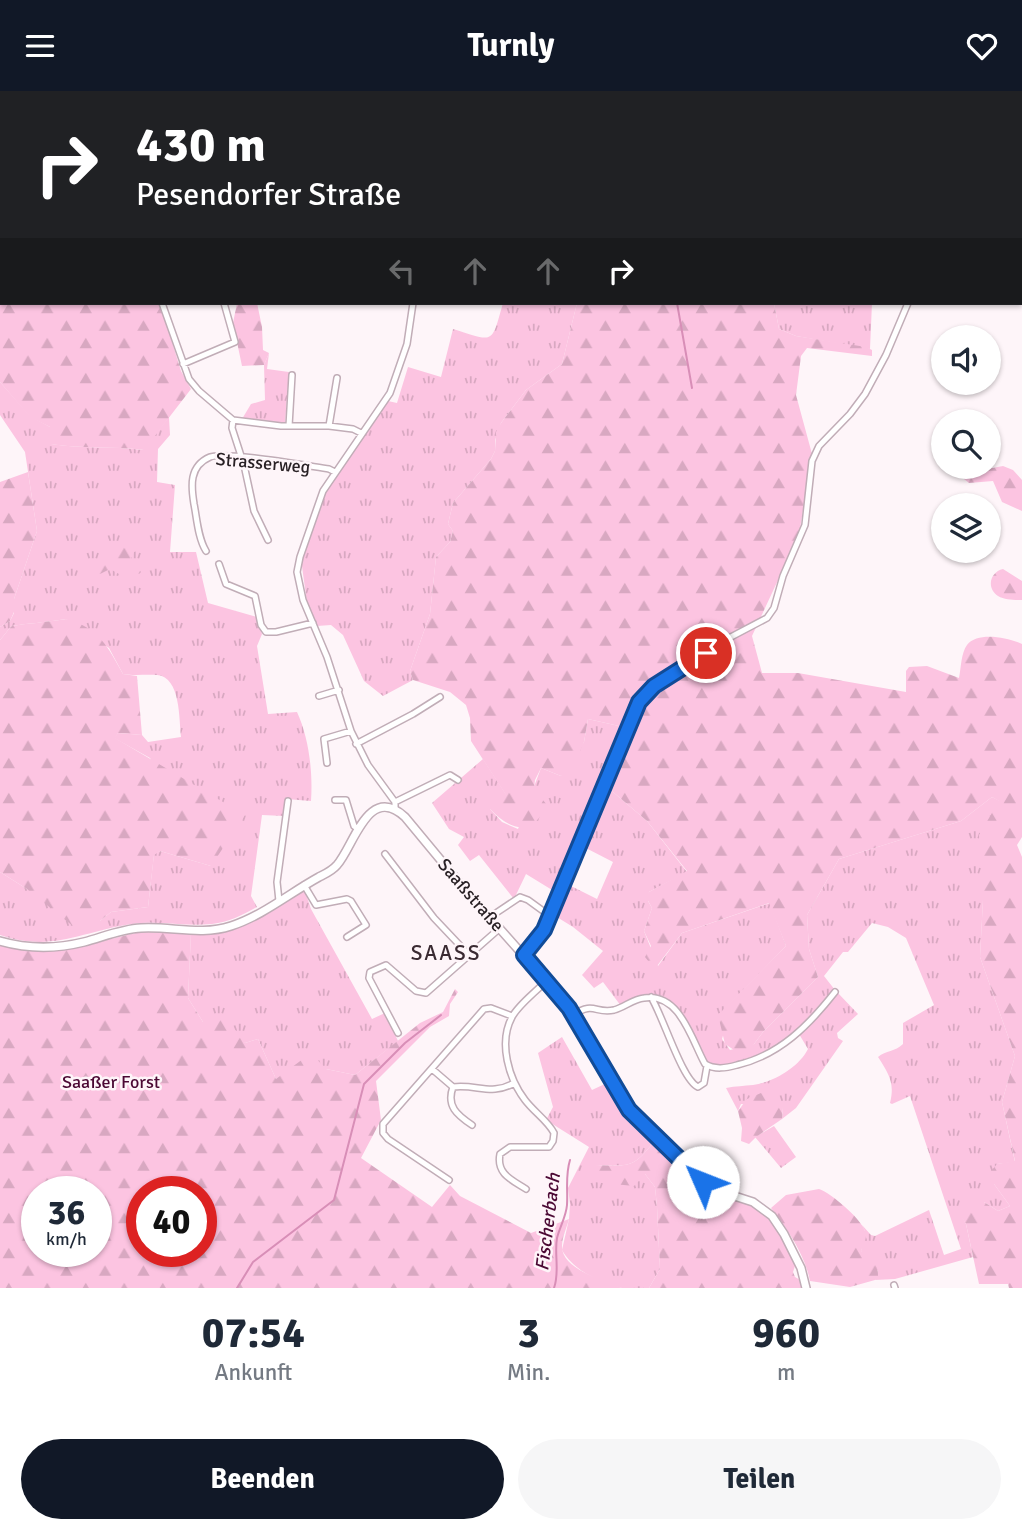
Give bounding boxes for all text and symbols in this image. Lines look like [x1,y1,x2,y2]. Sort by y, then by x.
text: Turnly [468,26,554,65]
icon: menu [21,27,59,65]
icon: heart [963,27,1001,65]
text: 430 m [136,115,266,175]
icon: right [21,119,112,210]
text: Pesendorfer Straße [136,175,401,214]
icon: left [383,252,421,290]
icon: ahead [456,252,494,290]
icon: ahead [529,252,567,290]
icon: right [602,252,640,290]
map controls [931,325,1001,563]
button: sound [931,325,1001,395]
button: search [931,409,1001,479]
street label: Strasserweg [215,448,311,478]
button: layers [931,493,1001,563]
pin [676,623,736,683]
icon: arrive [687,634,725,672]
street label: Saaßstraße [433,854,509,936]
district label: SAASS [411,940,481,966]
park label: Saaßer Forst [62,1071,160,1093]
position arrow [666,1145,740,1219]
water label: Fischerbach [530,1171,566,1272]
speed limit sign: 40 [126,1176,217,1267]
text: 36 [48,1191,85,1234]
text: km/h [46,1228,87,1250]
text: 07:54 [202,1308,305,1359]
text: 3 [517,1308,540,1359]
text: 960 [752,1308,820,1359]
text: Ankunft [214,1358,292,1387]
text: Min. [507,1358,550,1387]
text: m [777,1358,795,1387]
button: Beenden [21,1439,504,1519]
button: Teilen [518,1439,1001,1519]

